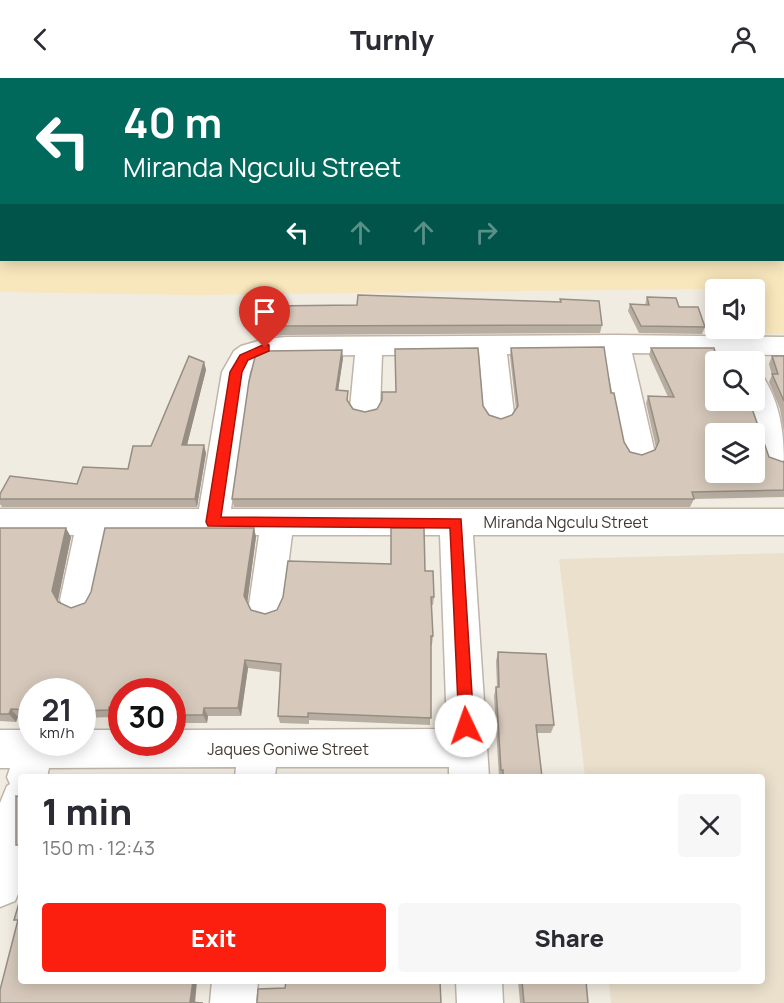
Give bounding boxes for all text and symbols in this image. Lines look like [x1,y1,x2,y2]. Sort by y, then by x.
text: Turnly [350,21,434,58]
icon: back [24,23,57,56]
icon: person [727,23,760,56]
text: 40 m [123,93,222,151]
icon: left [24,102,102,180]
text: Miranda Ngculu Street [123,148,401,185]
icon: left [281,216,314,249]
icon: ahead [344,216,377,249]
icon: ahead [407,216,440,249]
icon: right [470,216,503,249]
map controls [705,279,765,483]
button: sound [705,279,765,339]
pin [239,286,290,348]
icon: arrive [248,295,281,328]
button: search [705,351,765,411]
button: layers [705,423,765,483]
street label: Miranda Ngculu Street [484,511,648,533]
speed limit sign: 30 [108,678,186,756]
text: 21 [41,689,73,730]
position arrow [434,694,498,758]
text: km/h [40,722,74,743]
street label: Jaques Goniwe Street [207,738,369,760]
text: 1 min [42,787,132,836]
button: close [678,794,741,857]
text: 150 m · 12:43 [42,834,155,861]
button: Exit [42,903,386,972]
button: Share [398,903,741,972]

